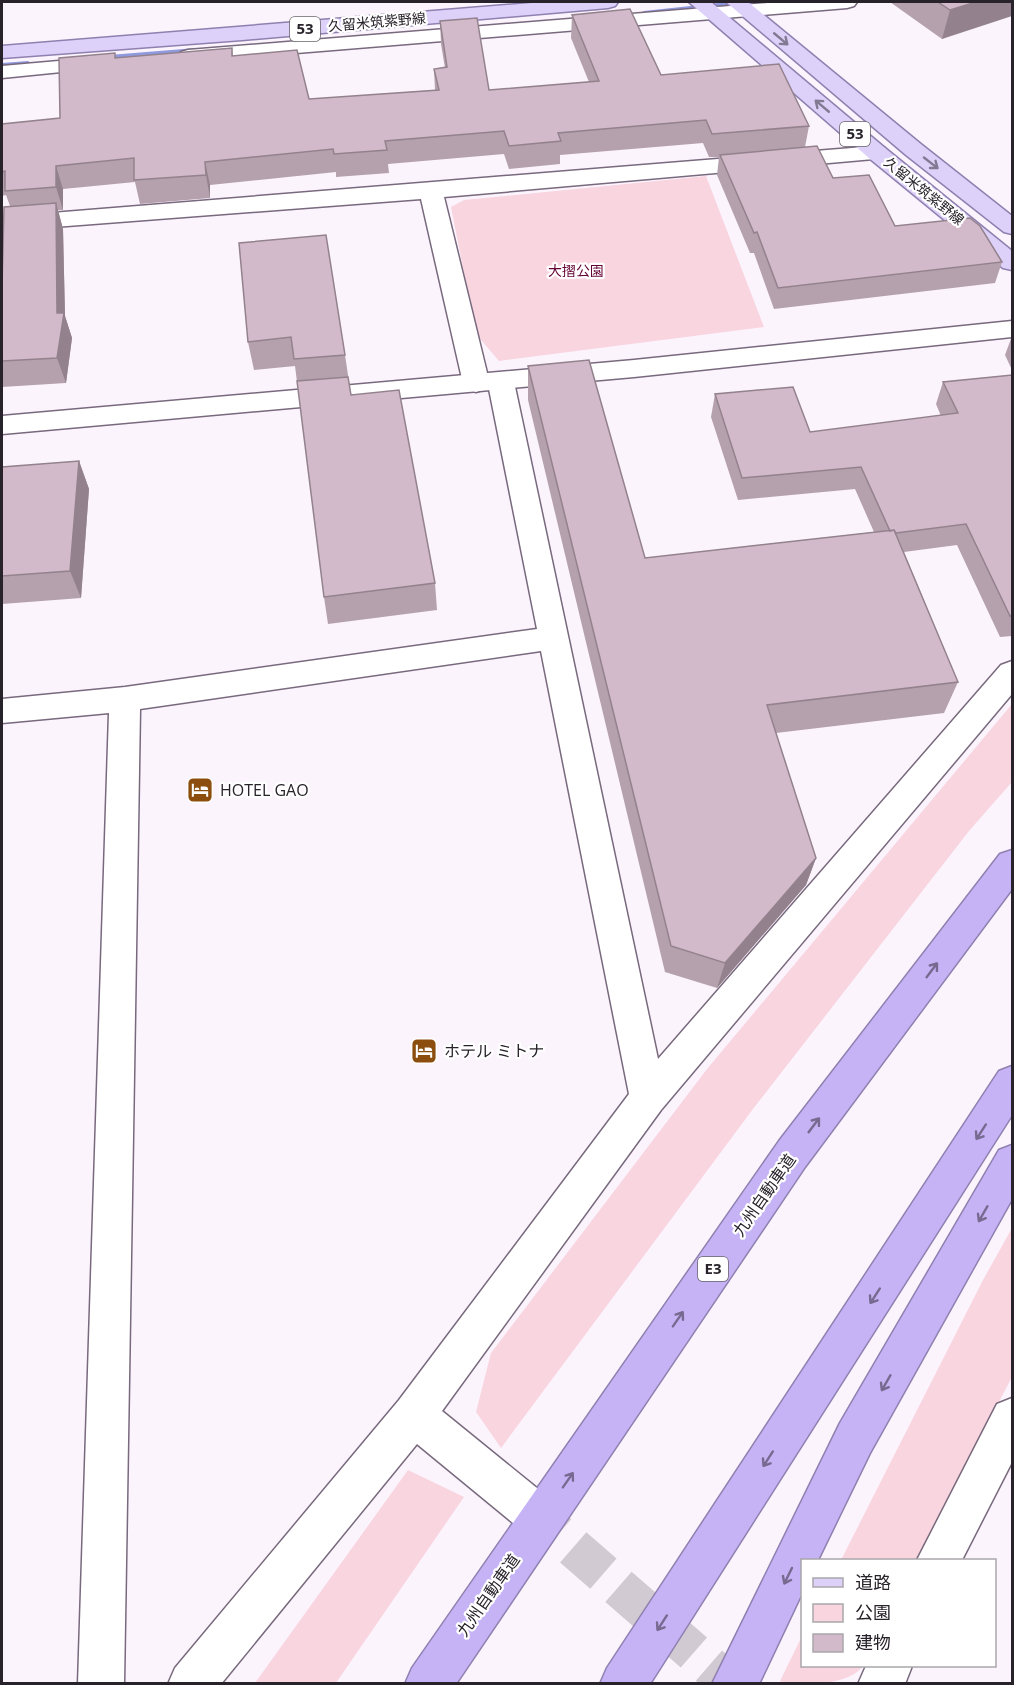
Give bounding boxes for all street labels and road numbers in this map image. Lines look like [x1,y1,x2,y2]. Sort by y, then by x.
street label: 久留米筑紫野線 [327,8,427,35]
road number: 53 [290,17,320,41]
road number: 53 [840,122,870,146]
street label: 久留米筑紫野線 [880,152,968,229]
street label: 九州自動車道 [727,1149,801,1241]
road number: E3 [698,1257,728,1281]
street label: 九州自動車道 [451,1549,525,1641]

